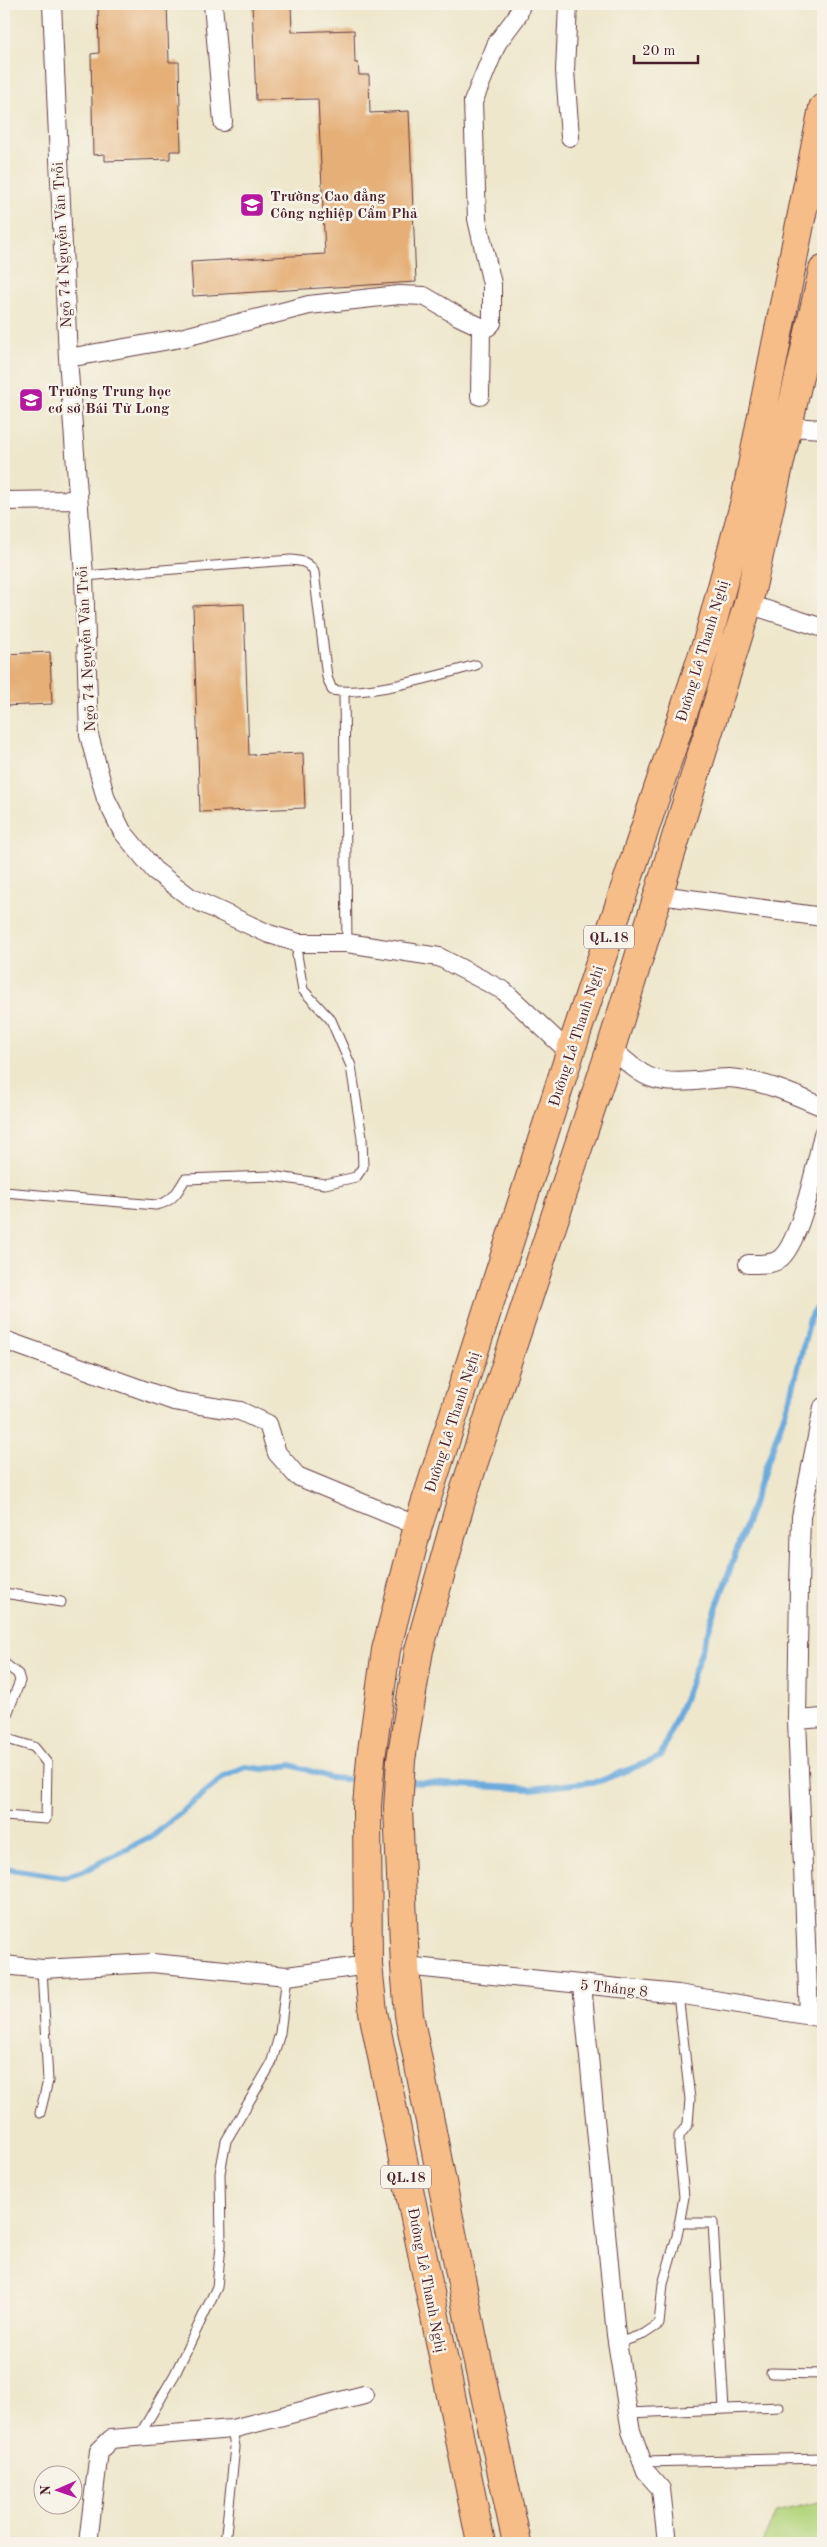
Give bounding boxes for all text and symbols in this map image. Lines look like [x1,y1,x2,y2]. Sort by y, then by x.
scale bar [634,32,698,64]
text: 20 m [642,44,676,59]
street label: Ngõ 74 Nguyễn Văn Trỗi [51,162,75,328]
place label: Trường Cao đẳng Công nghiệp Cẩm Phả [270,188,418,222]
school or university icon: Trường Cao đẳng Công nghiệp Cẩm Phả [239,192,265,218]
place label: Trường Trung học cơ sở Bái Tử Long [48,385,171,417]
school or university icon: Trường Trung học cơ sở Bái Tử Long [18,387,44,413]
street label: Ngõ 74 Nguyễn Văn Trỗi [75,566,99,732]
street label: Đường Lê Thanh Nghị [675,579,732,724]
road number: QL.18 [584,926,634,949]
street label: Đường Lê Thanh Nghị [548,964,607,1109]
street label: Đường Lê Thanh Nghị [424,1350,483,1495]
street label: 5 Tháng 8 [579,1978,649,2001]
road number: QL.18 [381,2166,431,2188]
street label: Đường Lê Thanh Nghị [404,2207,447,2354]
north arrow [32,2464,82,2514]
text: N [39,2485,53,2496]

